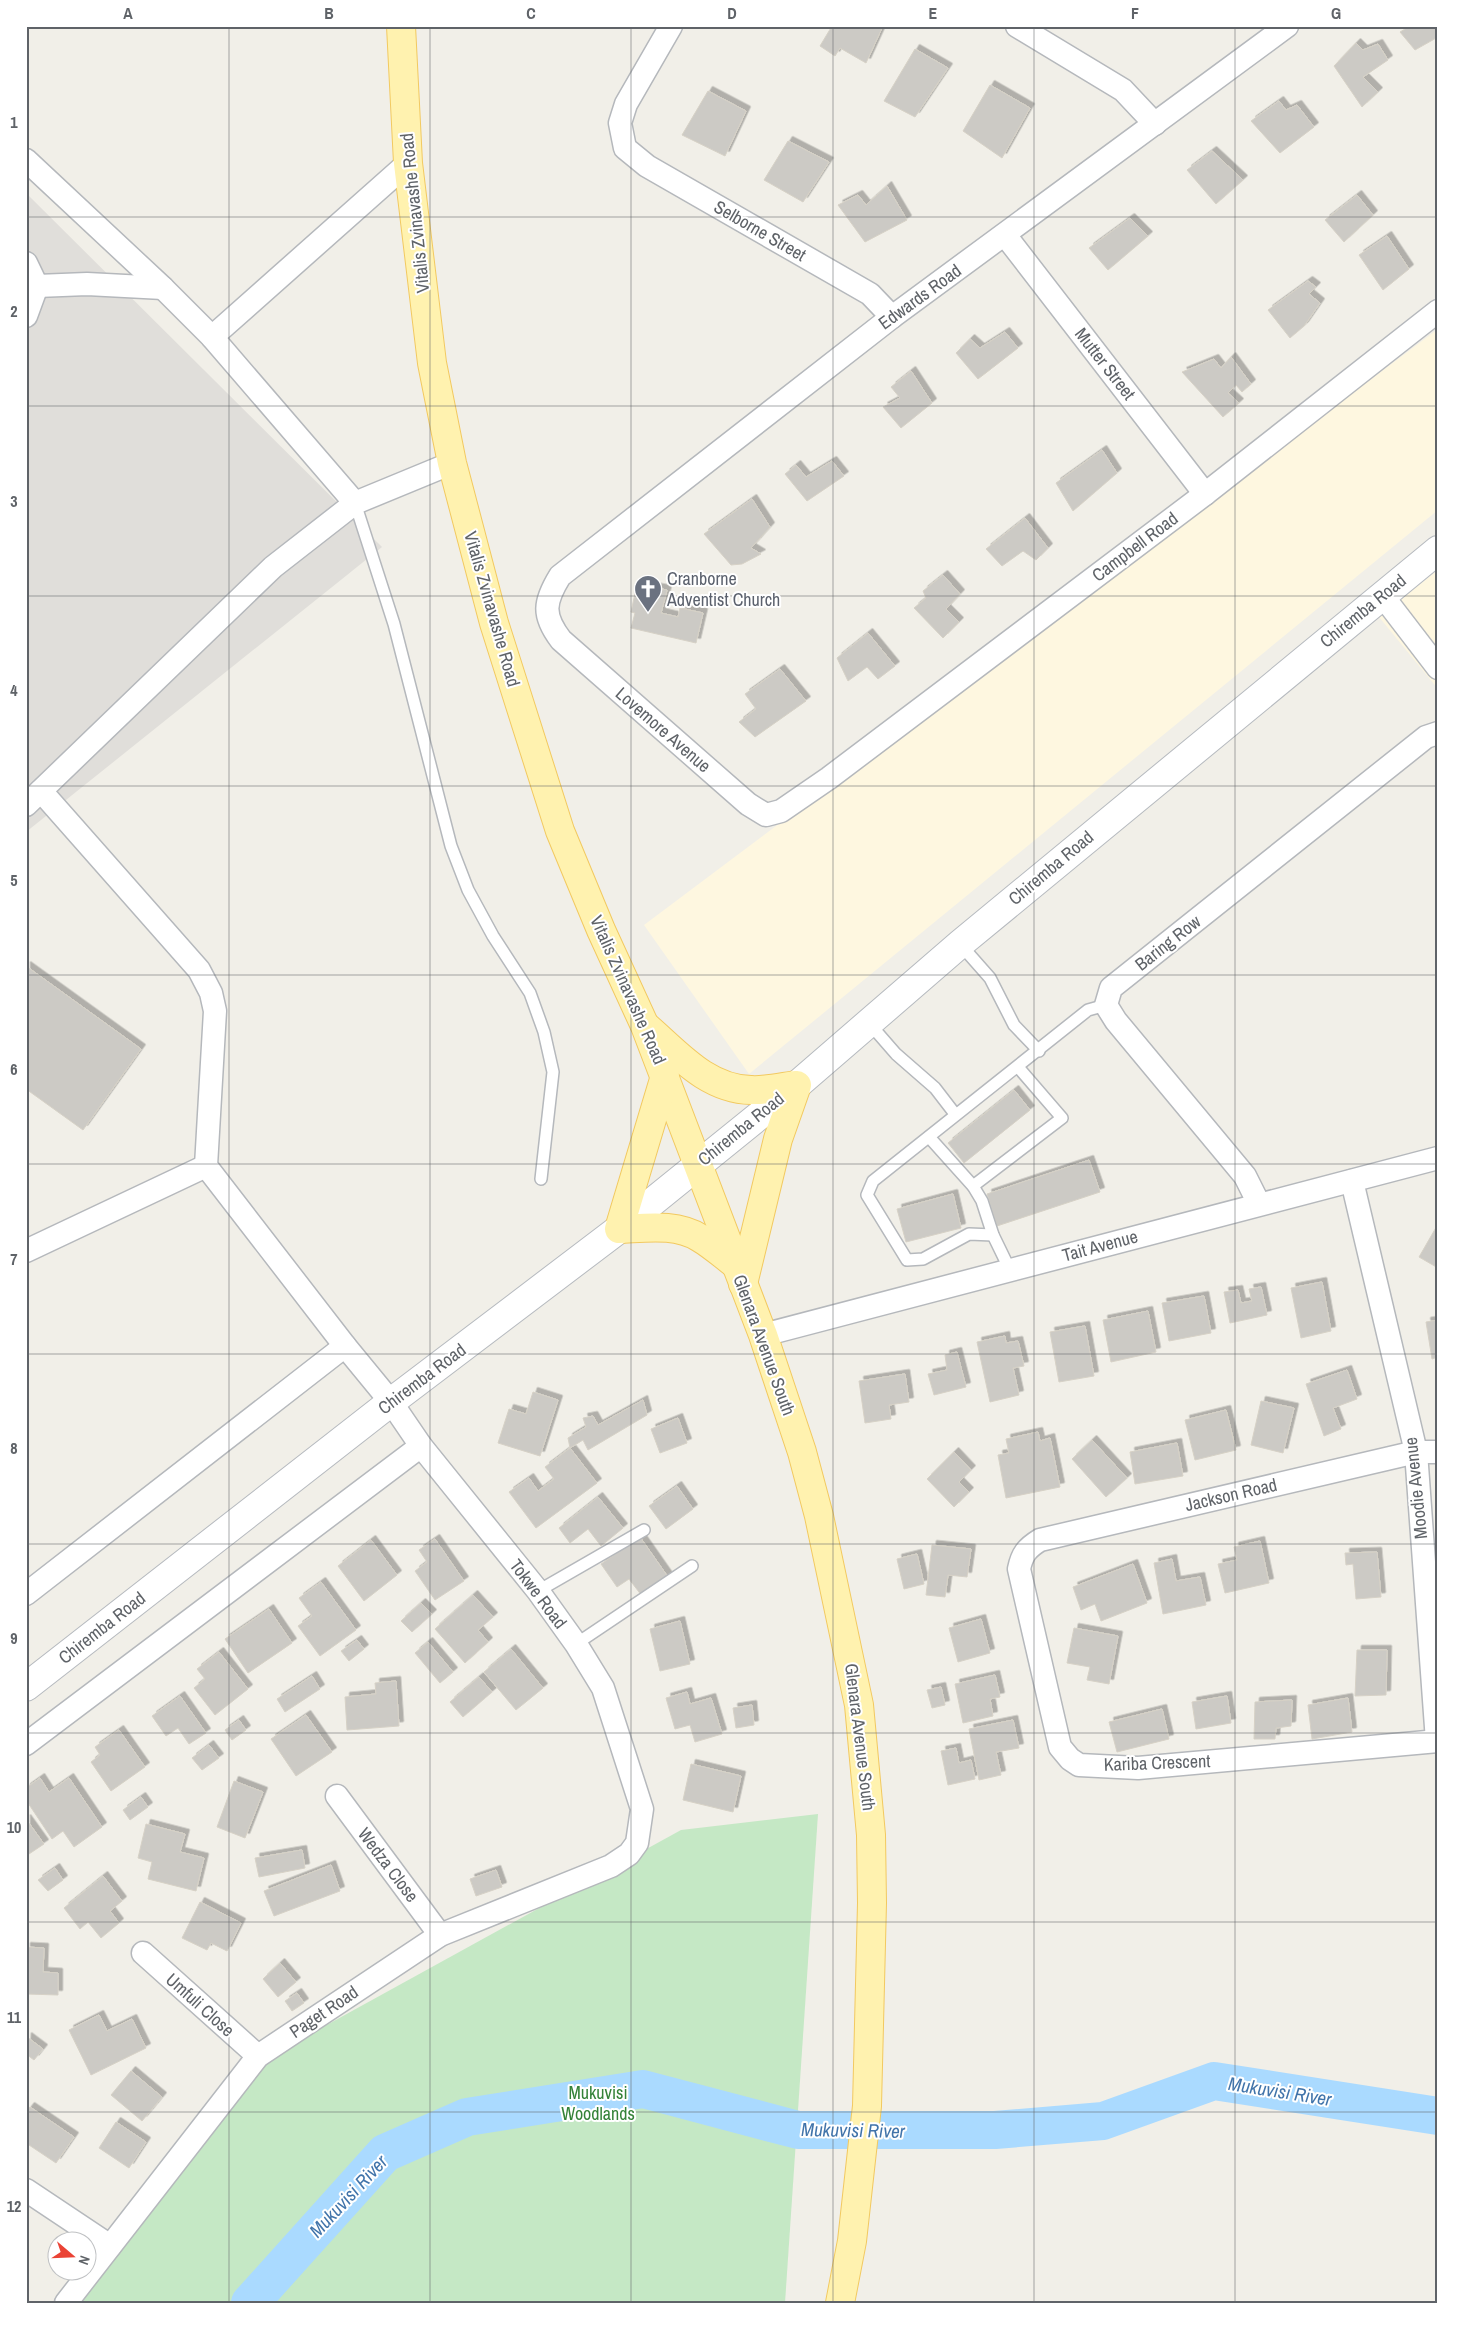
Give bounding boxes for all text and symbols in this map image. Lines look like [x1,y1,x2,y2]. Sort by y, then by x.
text: A [123,2,133,24]
text: B [324,2,334,24]
text: C [526,2,536,24]
text: D [727,2,737,24]
text: E [929,2,938,24]
text: F [1131,2,1139,24]
text: G [1331,2,1341,24]
text: 1 [10,111,18,133]
street label: Vitalis Zvinavashe Road [394,132,435,294]
street label: Selborne Street [710,194,811,267]
street label: Edwards Road [873,258,966,335]
text: 2 [10,300,18,322]
street label: Mutter Street [1069,322,1142,405]
text: 3 [10,490,18,512]
street label: Campbell Road [1087,506,1183,587]
street label: Vitalis Zvinavashe Road [458,528,527,689]
place label: Cranborne Adventist Church [666,566,780,612]
street label: Chiremba Road [1314,568,1411,653]
church icon: Cranborne Adventist Church [633,574,663,613]
text: 4 [10,679,18,701]
street label: Lovemore Avenue [610,681,716,778]
street label: Chiremba Road [1003,825,1099,911]
text: 5 [10,869,18,891]
street label: Baring Row [1130,909,1206,976]
street label: Vitalis Zvinavashe Road [584,911,673,1068]
text: 6 [10,1058,18,1080]
street label: Chiremba Road [692,1086,789,1171]
street label: Tait Avenue [1059,1223,1140,1268]
text: 7 [10,1248,18,1270]
street label: Glenara Avenue South [727,1271,802,1419]
street label: Chiremba Road [373,1337,471,1420]
street label: Moodie Avenue [1398,1436,1433,1540]
text: 8 [10,1437,18,1459]
street label: Jackson Road [1183,1472,1279,1517]
street label: Tokwe Road [504,1554,573,1634]
street label: Chiremba Road [53,1586,150,1670]
text: 9 [10,1627,18,1649]
street label: Glenara Avenue South [839,1662,882,1812]
street label: Kariba Crescent [1103,1748,1211,1777]
text: 10 [7,1816,21,1838]
street label: Wedza Close [352,1822,425,1907]
street label: Umfuli Close [161,1967,240,2042]
street label: Paget Road [284,1979,363,2044]
text: 11 [7,2006,22,2028]
water label: Mukuvisi River [1227,2070,1334,2112]
park label: Mukuvisi Woodlands [561,2080,635,2126]
water label: Mukuvisi River [801,2116,906,2144]
water label: Mukuvisi River [303,2149,393,2243]
text: 12 [7,2195,21,2217]
north arrow [48,2232,98,2282]
text: N [74,2253,94,2267]

